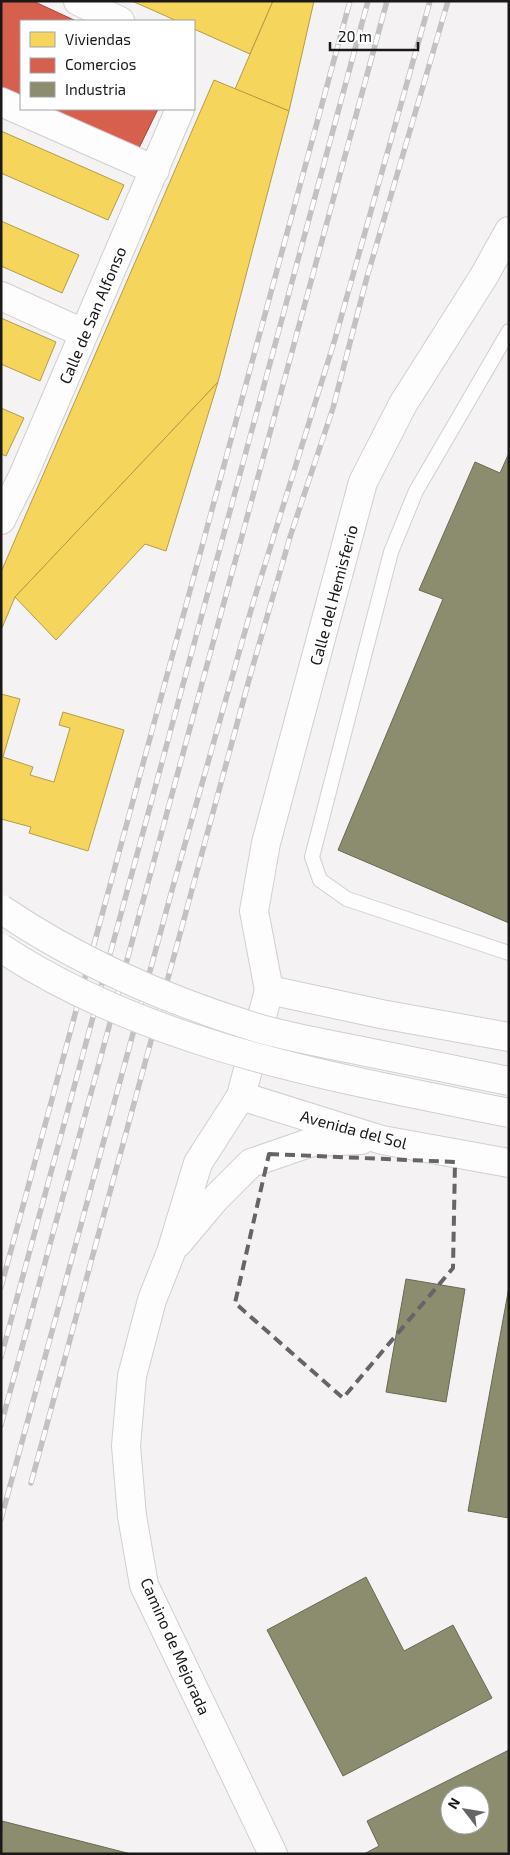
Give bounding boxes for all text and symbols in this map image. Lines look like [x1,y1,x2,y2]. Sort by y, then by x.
legend [20,20,195,110]
scale bar [330,20,418,52]
text: 20 m [338,27,372,45]
text: Viviendas [65,30,131,48]
text: Comercios [65,55,136,73]
text: Industria [65,80,126,98]
street label: Calle de San Alfonso [54,243,130,387]
street label: Calle del Hemisferio [305,523,361,667]
street label: Avenida del Sol [298,1106,410,1152]
street label: Camino de Mejorada [136,1575,215,1718]
north arrow [440,1785,490,1835]
text: N [444,1794,463,1812]

